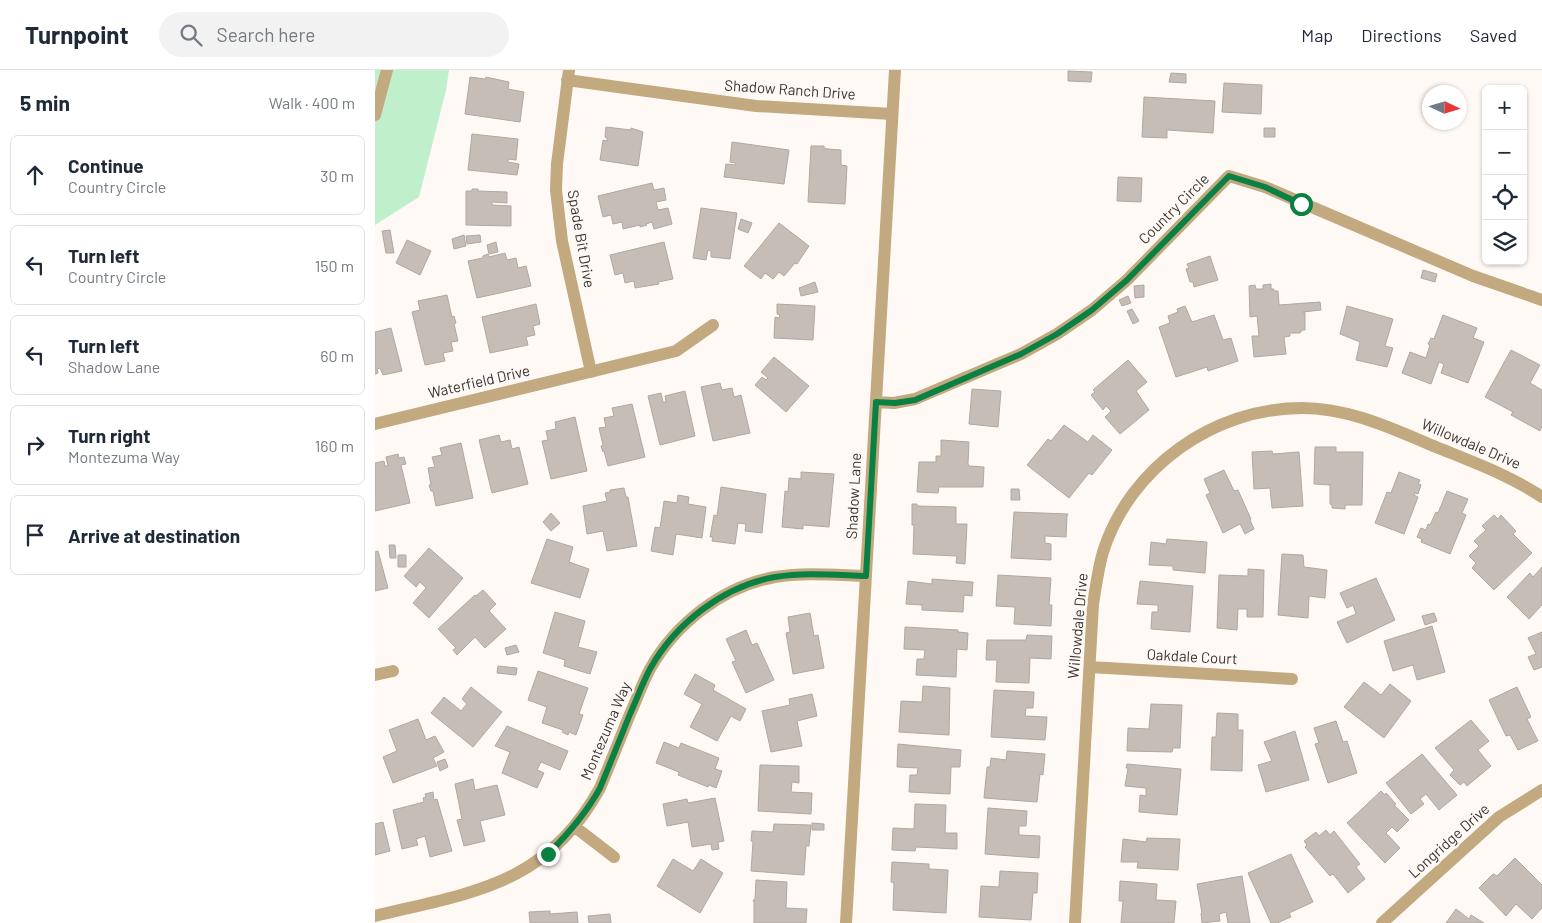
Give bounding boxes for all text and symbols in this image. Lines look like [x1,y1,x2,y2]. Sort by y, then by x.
search box [159,12,509,57]
text: Turnpoint [25,20,129,49]
icon: search [177,21,205,49]
text: Search here [217,23,315,46]
text: Map [1301,24,1333,46]
text: Directions [1361,24,1442,46]
text: Saved [1470,24,1517,46]
street label: Shadow Ranch Drive [724,75,856,103]
north arrow [1422,85,1467,130]
map controls [1482,85,1527,265]
button: + [1482,85,1527,130]
text: 5 min [20,90,70,115]
text: Walk · 400 m [269,93,355,112]
button: − [1482,130,1527,175]
text: Continue [68,154,144,177]
icon: ahead [21,161,49,189]
text: 30 m [320,166,354,185]
street label: Country Circle [1134,169,1212,247]
button: locate [1482,175,1527,220]
text: Country Circle [68,177,166,196]
street label: Spade Bit Drive [565,189,599,289]
route start [1290,193,1313,216]
button: layers [1482,220,1527,265]
text: Turn left [68,244,139,267]
icon: left [21,251,49,279]
text: 150 m [315,256,354,275]
text: Country Circle [68,267,166,286]
text: Turn left [68,334,139,357]
icon: left [21,341,49,369]
text: 60 m [320,346,354,365]
text: Shadow Lane [68,357,160,376]
street label: Waterfield Drive [426,361,531,401]
street label: Willowdale Drive [1419,414,1524,472]
text: Turn right [68,424,150,447]
icon: right [21,431,49,459]
text: 160 m [315,436,354,455]
text: Montezuma Way [68,447,180,466]
street label: Shadow Lane [842,452,864,540]
icon: arrive [21,521,49,549]
text: Arrive at destination [68,524,240,547]
street label: Willowdale Drive [1063,572,1091,680]
street label: Oakdale Court [1146,645,1238,667]
street label: Montezuma Way [576,679,634,782]
street label: Longridge Drive [1404,799,1493,881]
route end [537,843,560,866]

